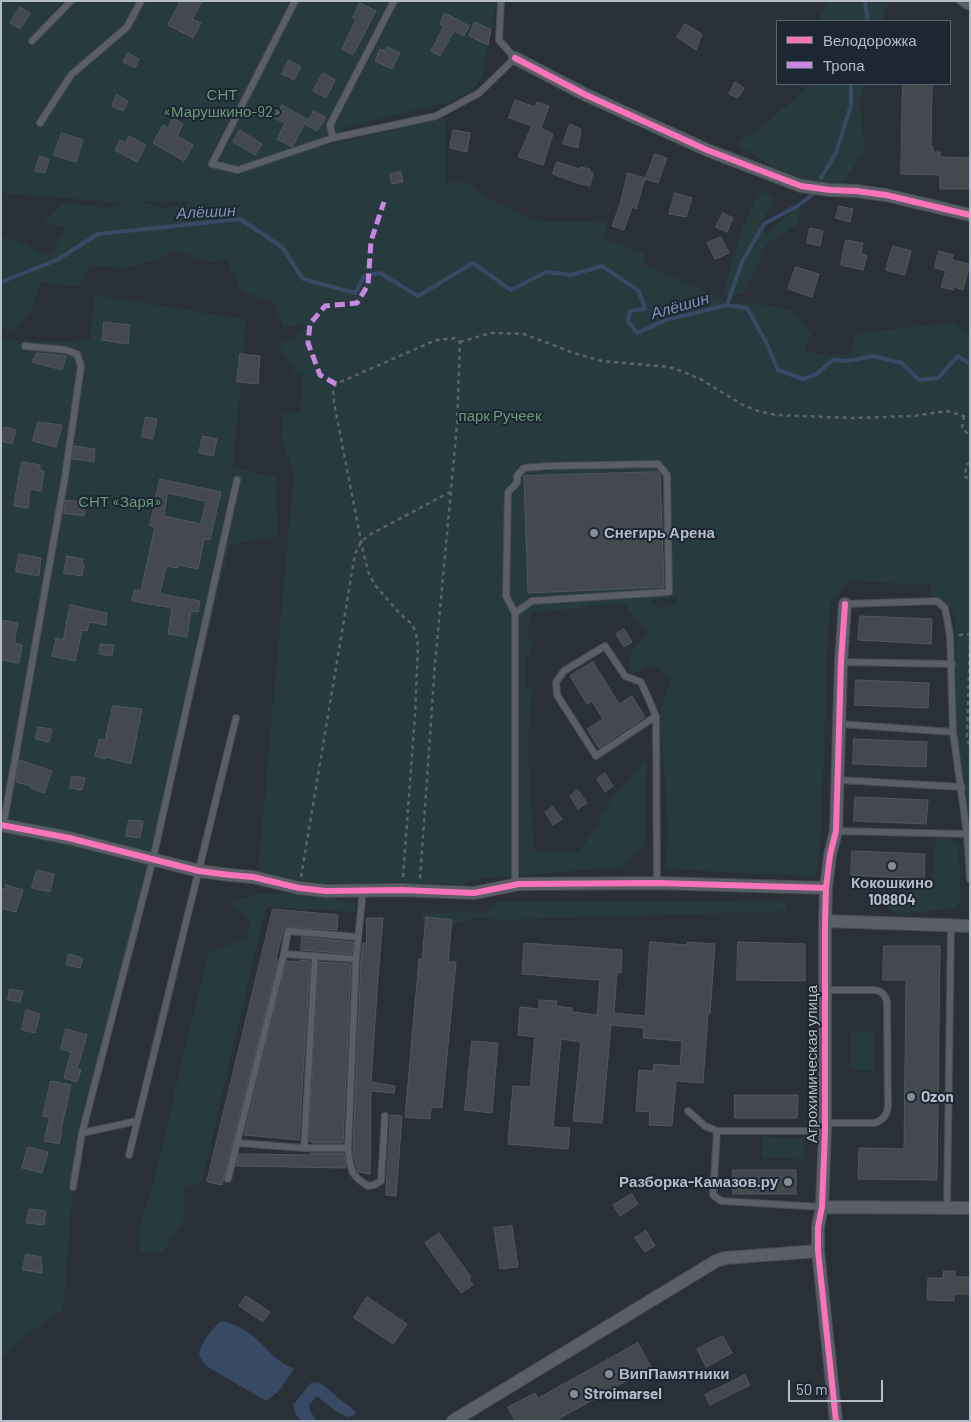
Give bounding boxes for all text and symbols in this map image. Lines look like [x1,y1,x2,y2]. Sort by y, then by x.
legend [776,20,951,85]
text: Велодорожка [823,31,917,49]
text: Тропа [823,56,864,74]
park label: СНТ «Марушкино-92» [163,86,281,121]
water label: Алёшин [176,201,236,223]
water label: Алёшин [649,289,711,323]
park label: парк Ручеек [459,407,541,425]
park label: СНТ «Заря» [78,493,162,511]
place label: Снегирь Арена [604,524,715,542]
marker: Снегирь Арена [588,527,600,539]
marker: Кокошкино 108804 [886,860,898,872]
place label: Кокошкино 108804 [851,874,933,909]
street label: Агрохимическая улица [803,985,821,1143]
place label: Ozon [921,1088,954,1106]
marker: Ozon [905,1091,917,1103]
place label: Разборка-Камазов.ру [619,1173,778,1191]
marker: Разборка-Камазов.ру [782,1176,794,1188]
place label: ВипПамятники [619,1365,729,1383]
marker: ВипПамятники [603,1368,615,1380]
scale bar [791,1370,886,1402]
text: 50 m [796,1380,828,1398]
place label: Stroimarsel [584,1385,662,1403]
marker: Stroimarsel [568,1388,580,1400]

